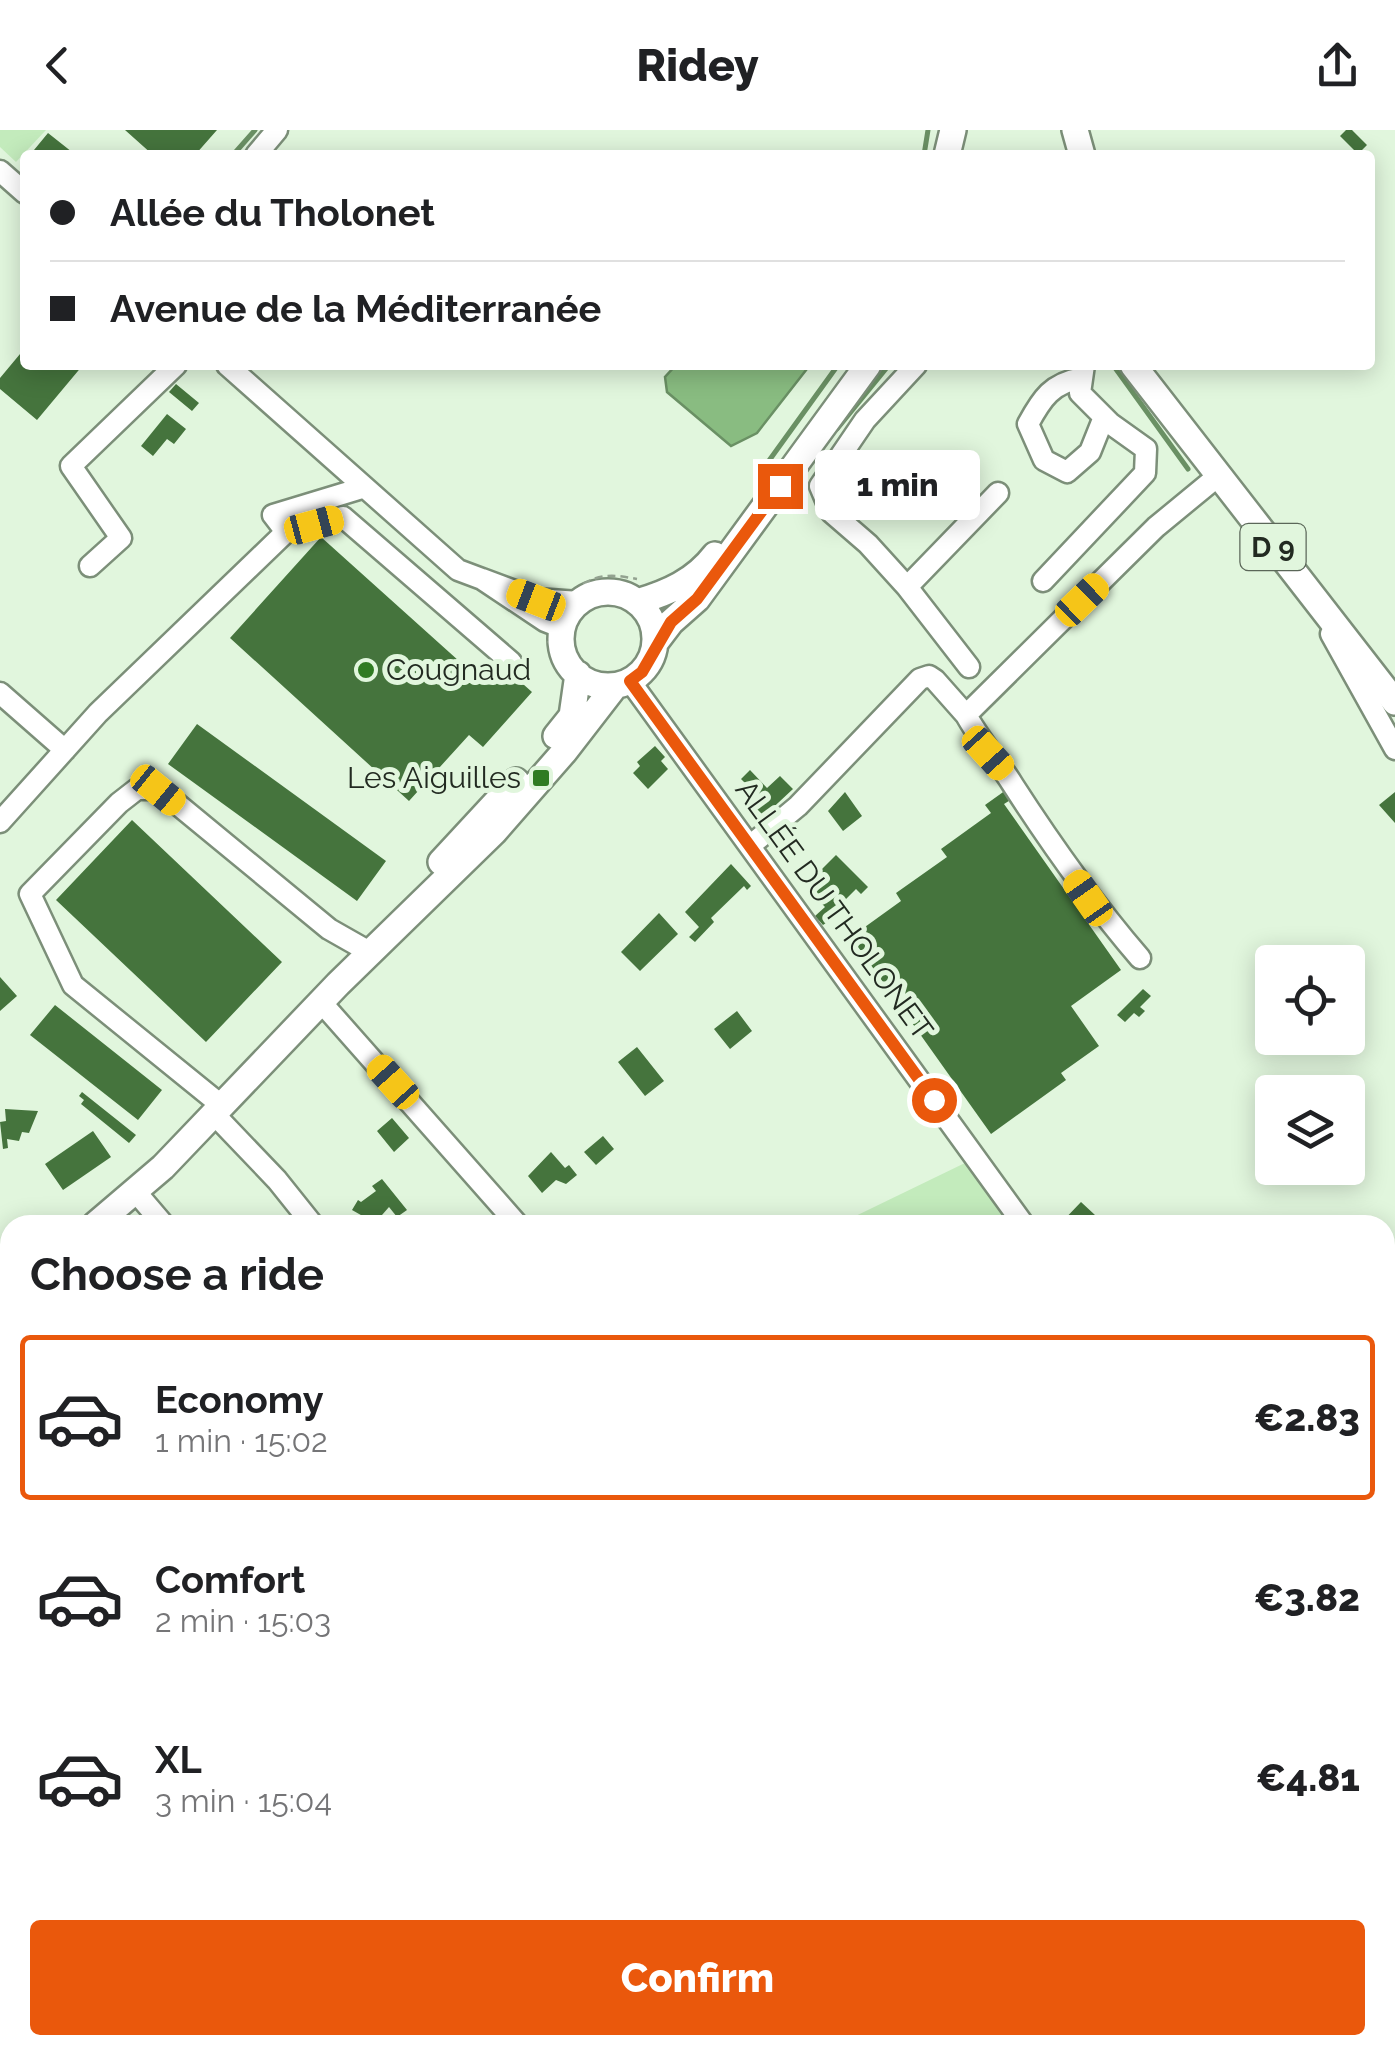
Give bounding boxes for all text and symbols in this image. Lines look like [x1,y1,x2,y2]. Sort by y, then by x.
icon: back [30,38,85,93]
icon: share [1310,38,1365,93]
text: Ridey [636,39,759,92]
text: Allée du Tholonet [110,190,435,235]
text: Avenue de la Méditerranée [110,286,601,331]
callout: 1 min [815,451,980,521]
route end [758,464,803,509]
text: 1 min [856,466,939,503]
car [281,503,347,547]
road number: D 9 [1240,524,1306,570]
car [1050,568,1114,632]
car [503,575,569,625]
place label: Cougnaud [386,652,531,687]
marker: Cougnaud [355,659,377,681]
car [957,721,1019,785]
car [125,759,191,821]
place label: Les Aiguilles [347,760,521,795]
marker: Les Aiguilles [530,767,552,789]
street label: ALLÉE DU THOLONET [728,773,940,1046]
car [1059,865,1117,931]
map controls [1255,945,1365,1185]
button: locate [1255,945,1365,1055]
car [362,1050,424,1114]
button: layers [1255,1075,1365,1185]
route start [912,1078,957,1123]
text: Choose a ride [30,1248,324,1301]
icon: car [35,1373,125,1463]
text: Economy [155,1377,324,1422]
text: €2.83 [1254,1395,1360,1440]
text: 1 min · 15:02 [155,1422,328,1459]
icon: car [35,1553,125,1643]
text: Comfort [155,1557,305,1602]
text: €3.82 [1254,1575,1360,1620]
text: 2 min · 15:03 [155,1602,331,1639]
icon: car [35,1733,125,1823]
text: XL [155,1737,202,1782]
text: €4.81 [1256,1755,1360,1800]
text: 3 min · 15:04 [155,1782,332,1819]
button: Confirm [30,1920,1365,2035]

